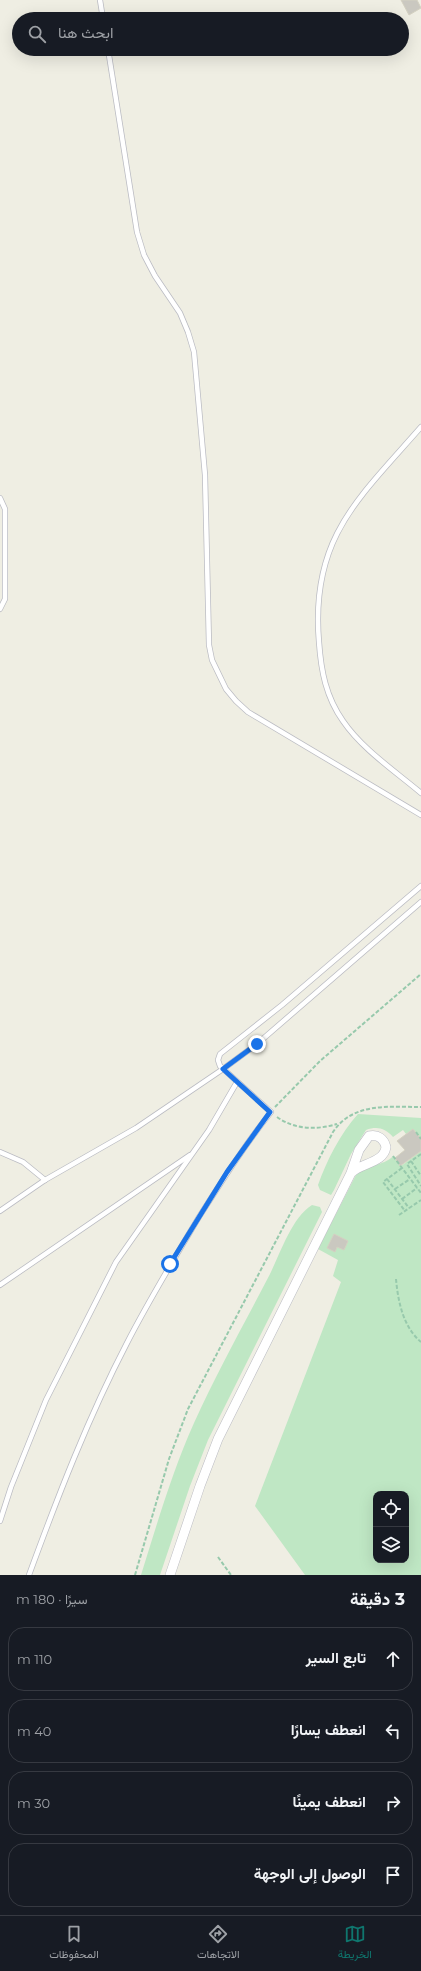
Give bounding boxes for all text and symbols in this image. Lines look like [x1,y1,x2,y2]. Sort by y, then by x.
search box [12,12,409,56]
icon: search [26,23,48,45]
text: ابحث هنا [58,23,113,42]
route end [248,1035,266,1053]
route start [161,1255,179,1273]
map controls [373,1491,409,1563]
button: locate [373,1491,409,1527]
button: layers [373,1527,409,1563]
text: 3 دقيقة [350,1589,405,1609]
text: سيرًا · 180 m [16,1591,87,1607]
text: تابع السير [306,1648,366,1667]
icon: ahead [382,1648,404,1670]
text: 110 m [17,1651,52,1667]
text: انعطف يسارًا [291,1720,366,1739]
icon: left [382,1720,404,1742]
text: 40 m [17,1723,51,1739]
text: انعطف يمينًا [293,1792,366,1811]
icon: right [382,1792,404,1814]
text: 30 m [17,1795,50,1811]
text: الوصول إلى الوجهة [254,1864,366,1883]
icon: arrive [382,1864,404,1886]
tab: المحفوظات [49,1923,99,1964]
tab: الاتجاهات [197,1923,240,1964]
tab: الخريطة [338,1923,372,1964]

